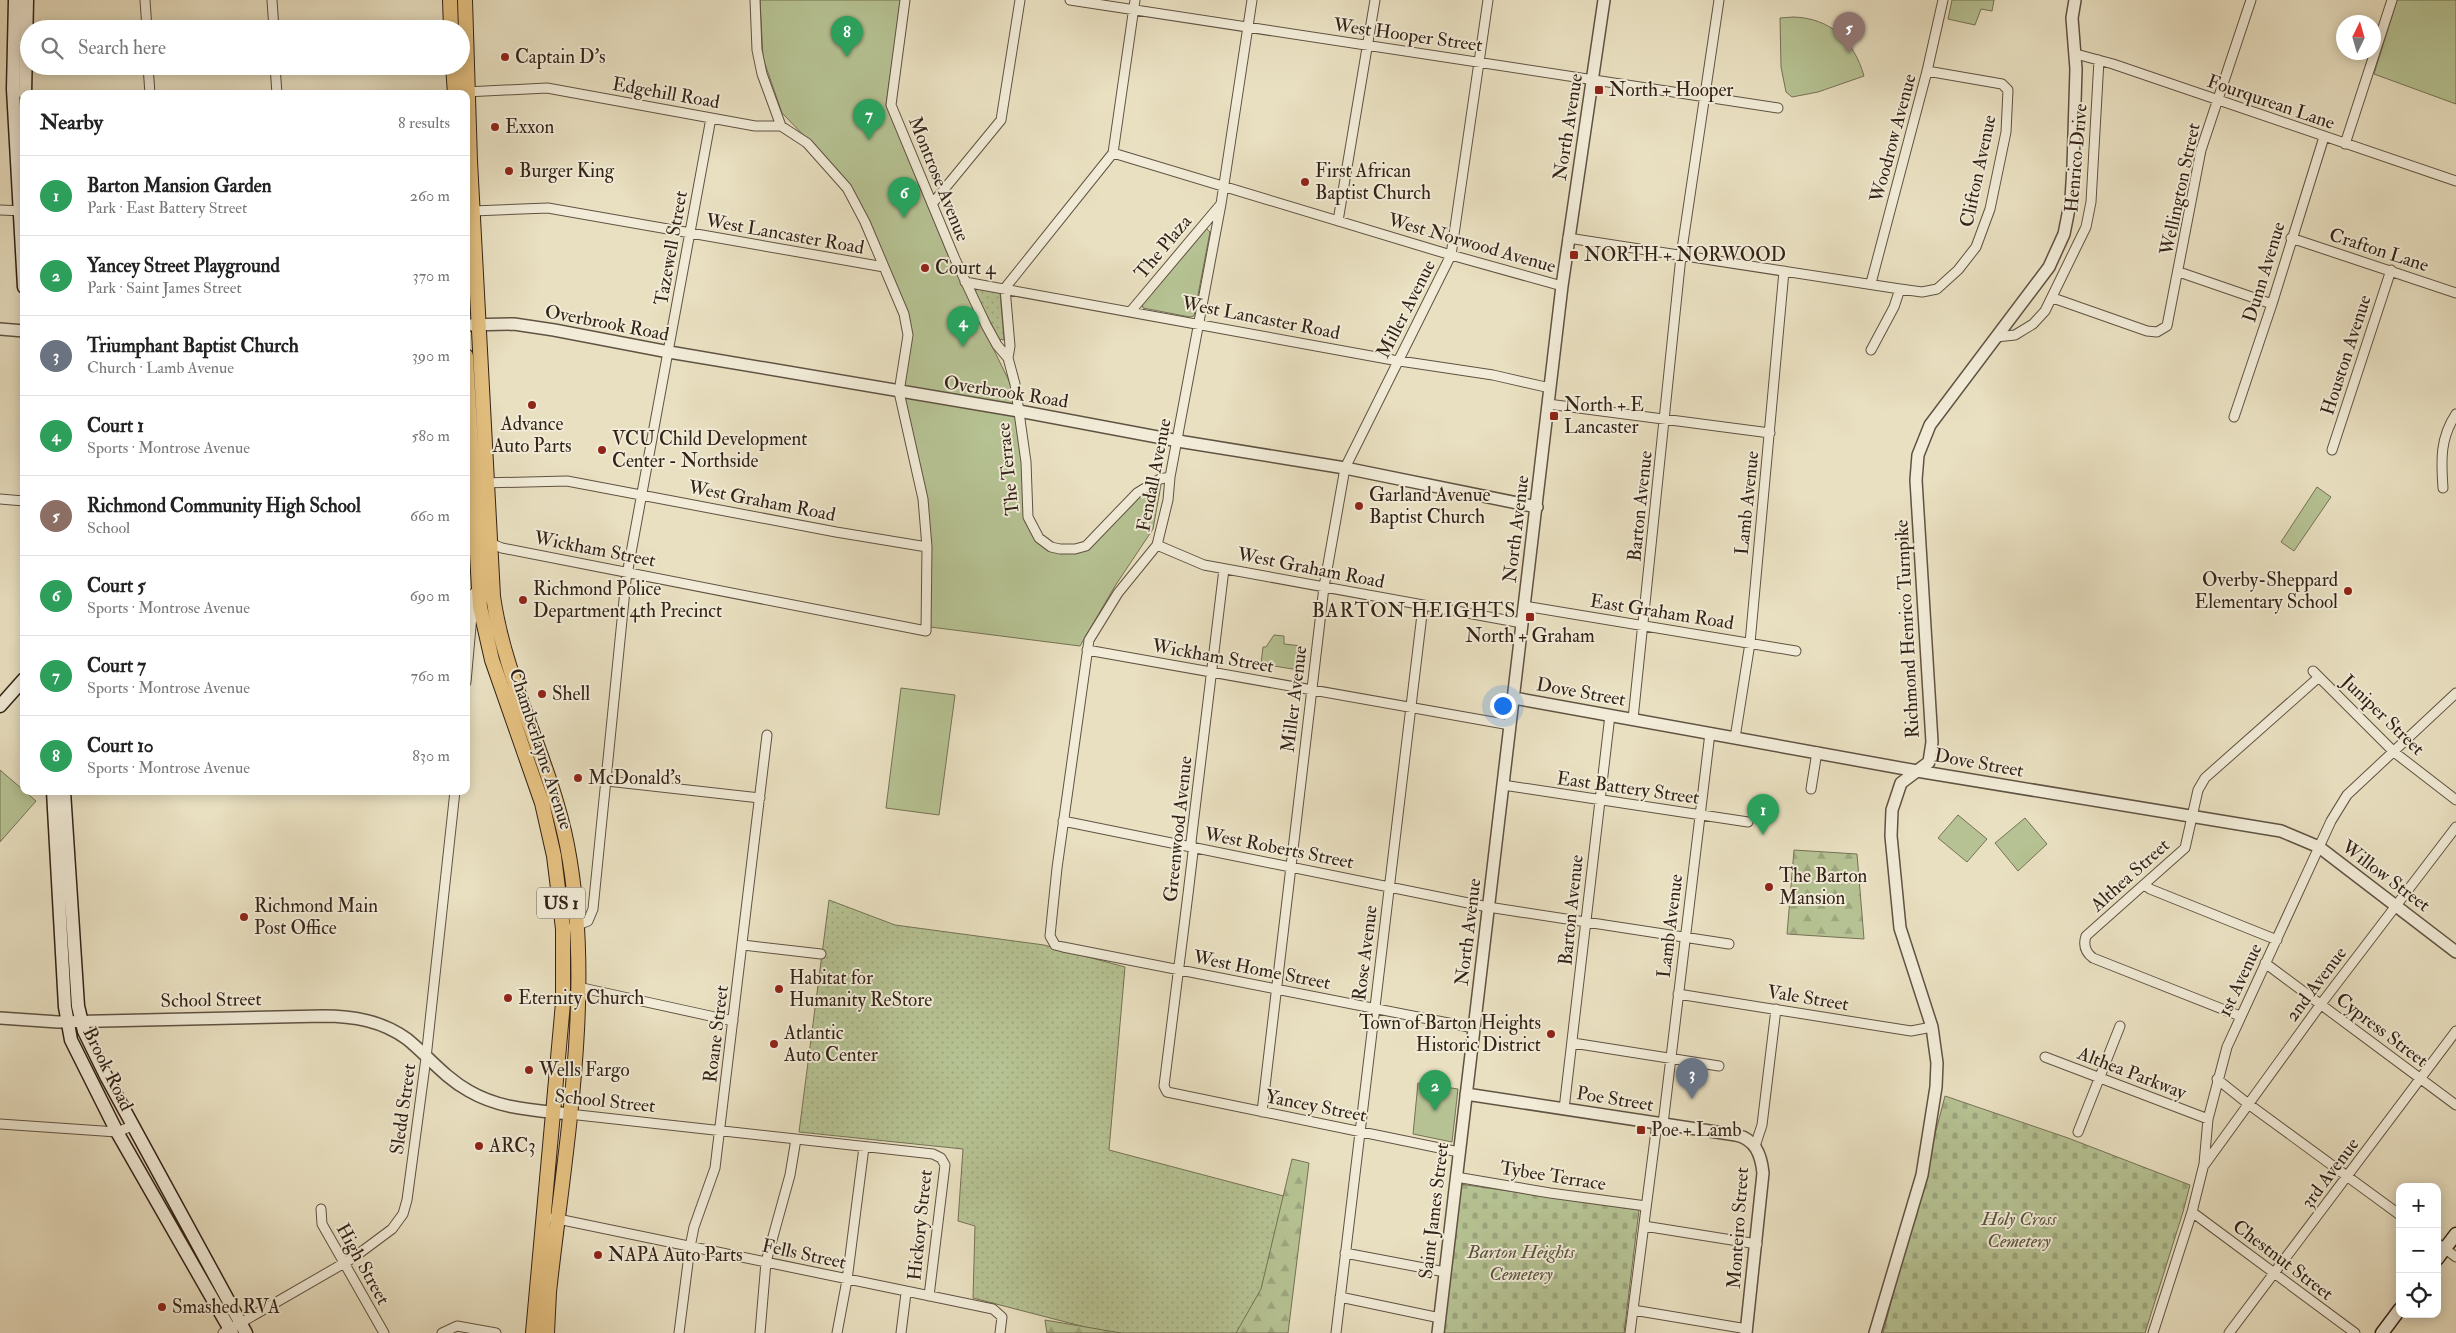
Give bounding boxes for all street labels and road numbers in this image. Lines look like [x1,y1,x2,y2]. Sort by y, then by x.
street label: West Hooper Street [1331,13,1484,58]
street label: Fourqurean Lane [2204,69,2338,135]
street label: Woodrow Avenue [1864,71,1922,206]
street label: Edgehill Road [610,72,722,114]
street label: North Avenue [1548,72,1588,182]
street label: Henrico Drive [2059,102,2093,214]
street label: Montrose Avenue [903,113,975,245]
street label: Clifton Avenue [1954,113,2002,229]
street label: Wellington Street [2154,121,2206,258]
street label: Tazewell Street [649,189,693,307]
street label: West Norwood Avenue [1384,207,1559,278]
street label: West Lancaster Road [703,208,867,260]
street label: The Plaza [1129,210,1197,284]
street label: Dunn Avenue [2237,219,2291,325]
street label: Crafton Lane [2326,223,2432,277]
street label: Miller Avenue [1371,256,1441,362]
street label: West Lancaster Road [1179,291,1343,345]
street label: Houston Avenue [2315,292,2377,418]
street label: Overbrook Road [543,299,672,347]
street label: Overbrook Road [942,370,1071,414]
street label: Fendall Avenue [1131,416,1177,534]
street label: The Terrace [991,421,1025,517]
street label: Barton Avenue [1622,449,1658,563]
street label: Lamb Avenue [1730,450,1764,556]
street label: North Avenue [1498,474,1534,584]
street label: West Graham Road [685,475,838,527]
street label: Richmond Henrico Turnpike [1889,519,1926,739]
street label: Wickham Street [531,525,658,573]
street label: West Graham Road [1234,542,1387,594]
street label: East Graham Road [1588,589,1736,635]
street label: Wickham Street [1149,633,1276,679]
street label: Miller Avenue [1276,644,1312,754]
street label: Chamberlayne Avenue [504,665,578,833]
street label: Juniper Street [2335,669,2430,761]
street label: Dove Street [1534,672,1628,712]
street label: Dove Street [1932,743,2026,783]
street label: Greenwood Avenue [1158,755,1198,903]
street label: East Battery Street [1555,766,1701,810]
street label: West Roberts Street [1201,822,1356,874]
street label: Althea Street [2085,833,2175,918]
street label: Willow Street [2336,834,2435,917]
street label: Barton Avenue [1553,853,1589,967]
street label: Lamb Avenue [1652,873,1688,979]
street label: North Avenue [1450,877,1486,987]
road number: US 1 [537,888,585,918]
street label: Rose Avenue [1347,904,1383,1002]
street label: 1st Avenue [2213,939,2267,1021]
street label: 2nd Avenue [2280,942,2352,1026]
street label: West Home Street [1190,945,1333,995]
street label: Vale Street [1766,980,1850,1016]
street label: Roane Street [698,984,734,1084]
street label: School Street [160,987,262,1013]
street label: Cypress Street [2330,987,2433,1073]
street label: Brook Road [77,1023,139,1115]
street label: Althea Parkway [2073,1041,2190,1105]
street label: Sledd Street [385,1062,421,1156]
street label: Poe Street [1575,1081,1655,1117]
street label: School Street [553,1084,657,1118]
street label: Yancey Street [1263,1084,1369,1128]
street label: 3rd Avenue [2296,1133,2364,1213]
street label: Saint James Street [1414,1141,1454,1281]
street label: Tybee Terrace [1498,1156,1608,1196]
street label: Monteiro Street [1722,1166,1754,1290]
street label: Hickory Street [902,1168,938,1282]
street label: Chestnut Street [2228,1214,2338,1306]
street label: High Street [331,1219,395,1309]
street label: Fells Street [760,1233,848,1275]

